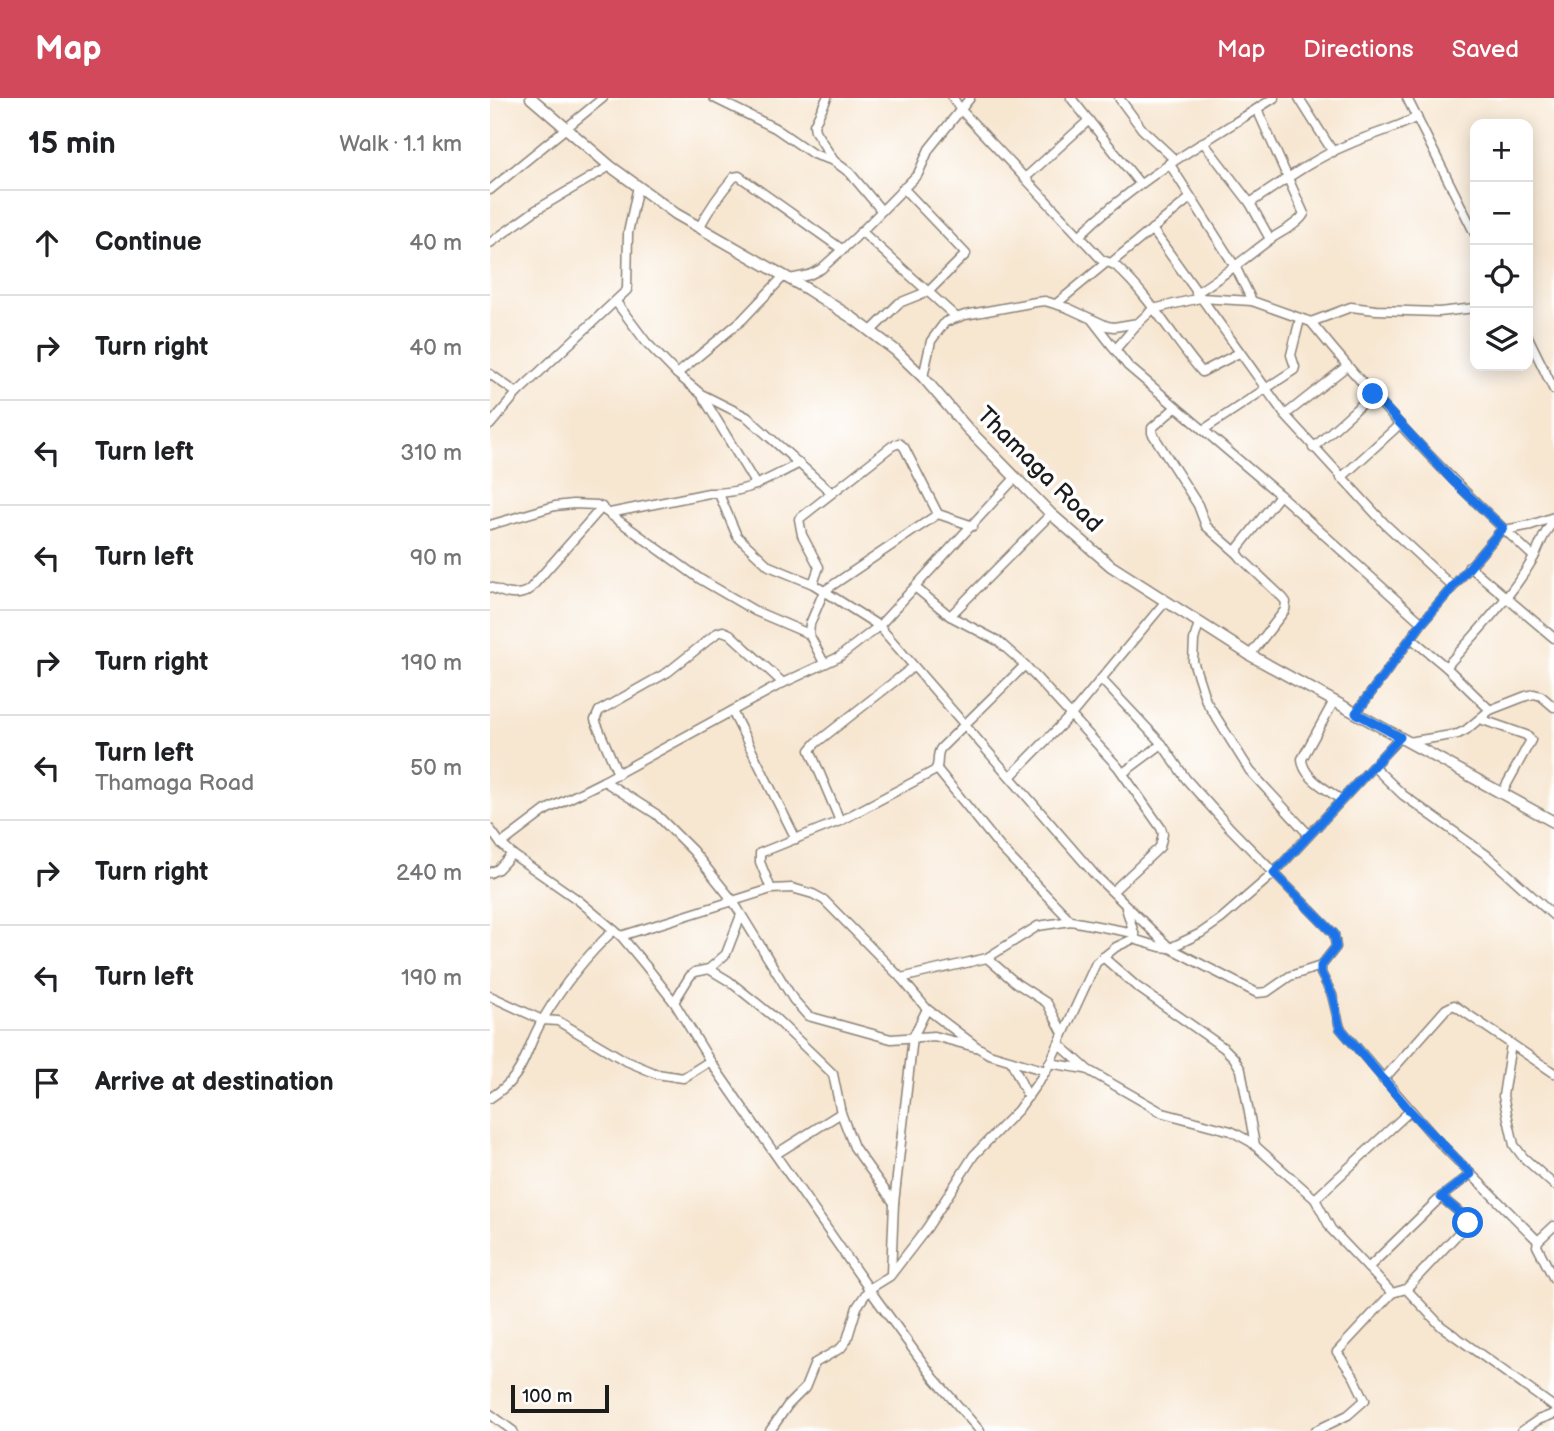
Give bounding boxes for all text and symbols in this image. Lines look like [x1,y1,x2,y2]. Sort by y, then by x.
text: Map [35,29,101,69]
text: Map [1217,35,1265,64]
text: Directions [1303,35,1414,64]
text: Saved [1452,35,1519,64]
map controls [1470,119,1533,371]
button: + [1470,119,1533,182]
text: 15 min [28,126,116,162]
text: Walk · 1.1 km [339,130,462,158]
button: − [1470,182,1533,245]
icon: ahead [28,224,66,262]
text: Continue [95,227,202,258]
text: 40 m [409,229,462,257]
button: locate [1470,245,1533,308]
button: layers [1470,308,1533,371]
icon: right [28,329,66,367]
text: Turn right [95,332,208,363]
text: 40 m [409,334,462,362]
route end [1357,378,1388,409]
street label: Thamaga Road [971,400,1109,538]
icon: left [28,434,66,472]
text: Turn left [95,437,194,468]
text: 310 m [400,439,462,467]
icon: left [28,539,66,577]
text: Turn left [95,542,194,573]
text: 90 m [410,544,462,572]
icon: right [28,644,66,682]
text: Turn right [95,647,208,678]
text: 190 m [401,649,462,677]
text: Turn left [95,738,194,769]
icon: left [28,749,66,787]
text: 50 m [410,754,462,782]
text: Thamaga Road [95,769,254,797]
icon: right [28,854,66,892]
text: Turn right [95,857,208,888]
text: 240 m [396,859,462,887]
icon: left [28,959,66,997]
text: Turn left [95,962,194,993]
text: 190 m [401,964,462,992]
icon: arrive [28,1064,66,1102]
text: Arrive at destination [95,1067,334,1098]
route start [1452,1207,1483,1238]
scale bar [511,1382,609,1414]
text: 100 m [522,1385,573,1408]

